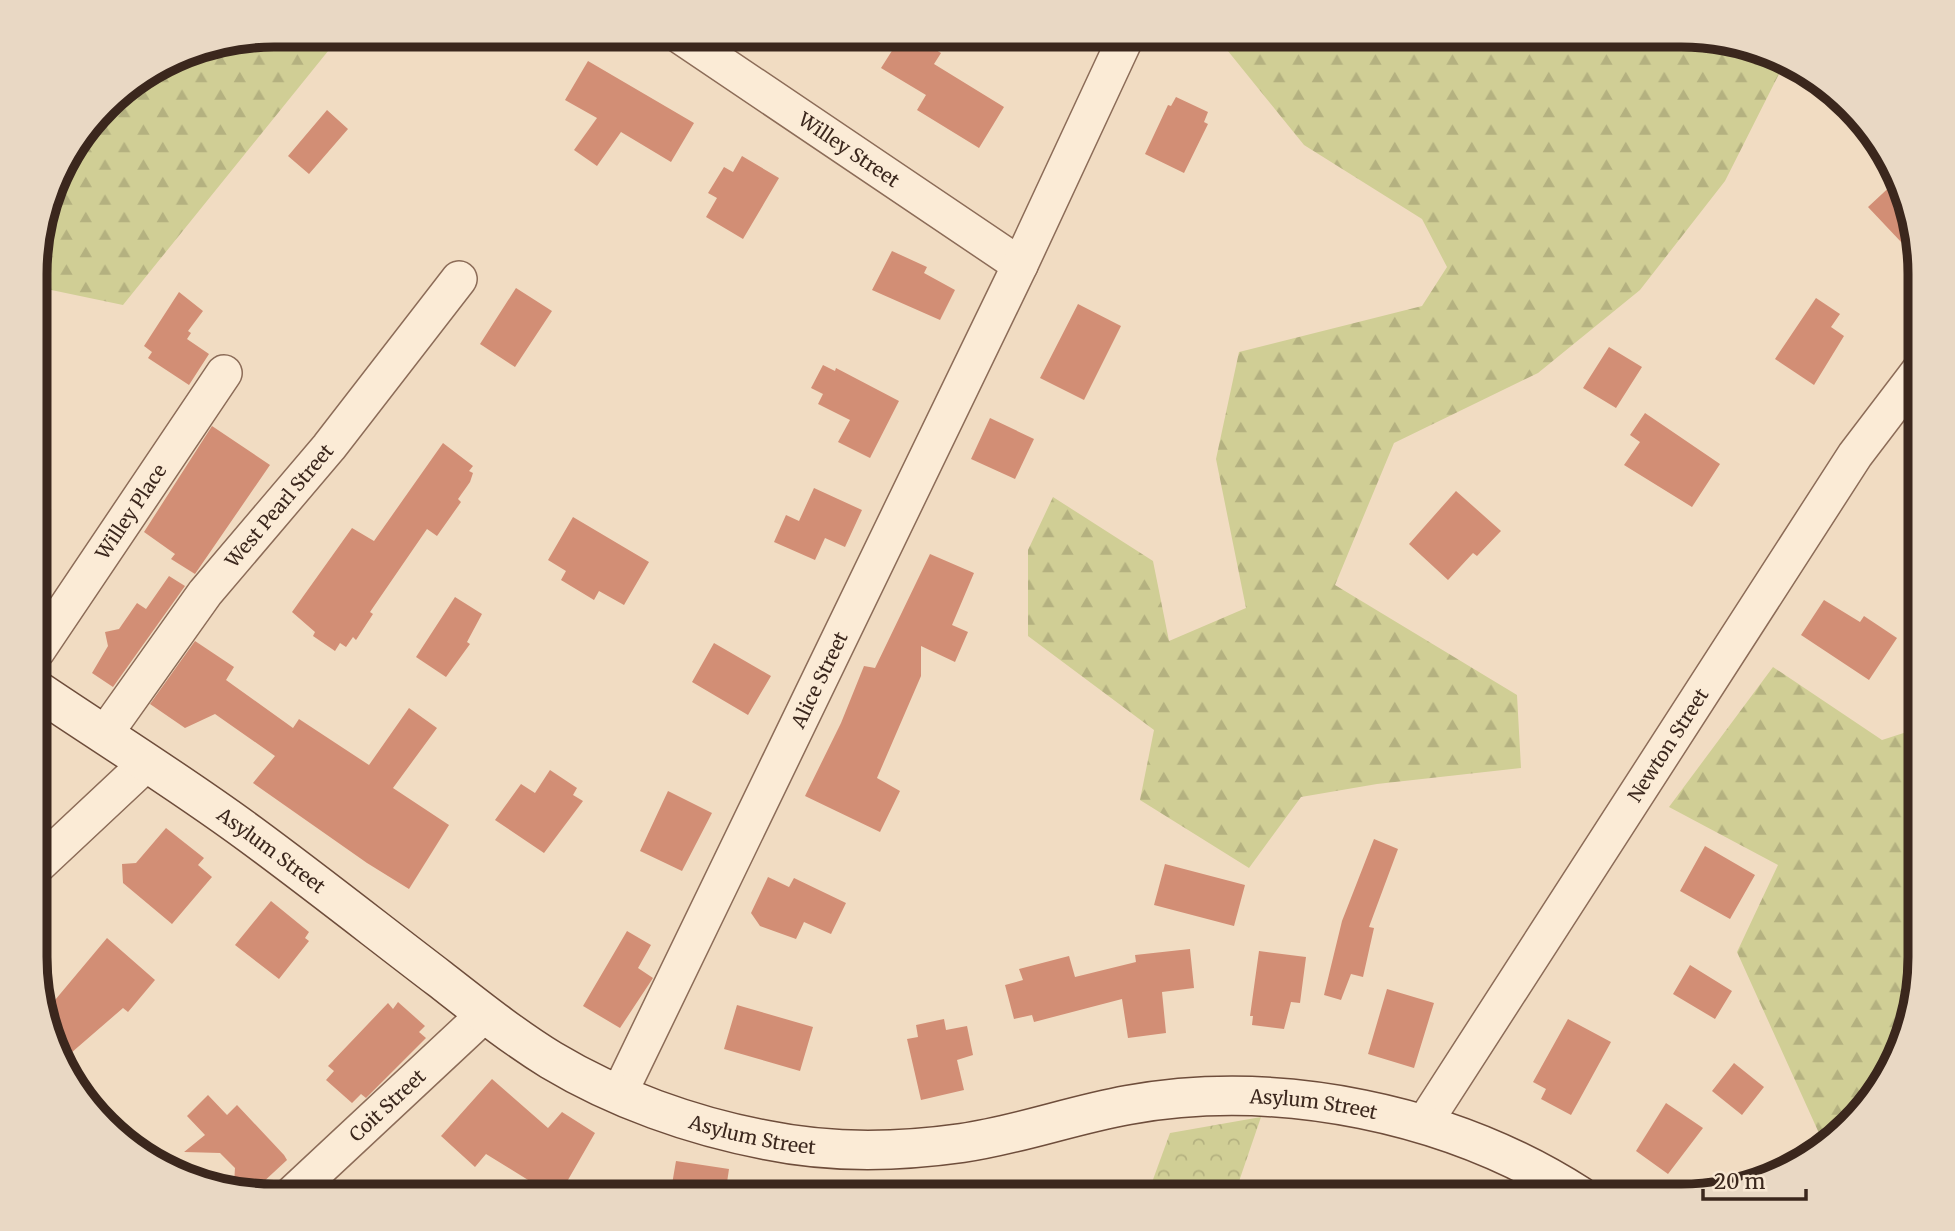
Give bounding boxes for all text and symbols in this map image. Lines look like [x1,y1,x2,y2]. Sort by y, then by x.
street label: Willey Street [793,107,905,193]
street label: West Pearl Street [220,438,339,573]
street label: Willey Place [90,459,171,565]
street label: Alice Street [785,627,853,733]
street label: Newton Street [1622,683,1714,807]
street label: Asylum Street [212,802,331,899]
street label: Coit Street [344,1064,431,1147]
street label: Asylum Street [1248,1084,1380,1124]
street label: Asylum Street [685,1109,817,1159]
scale bar [1703,1158,1806,1202]
text: 20 m [1714,1168,1766,1195]

